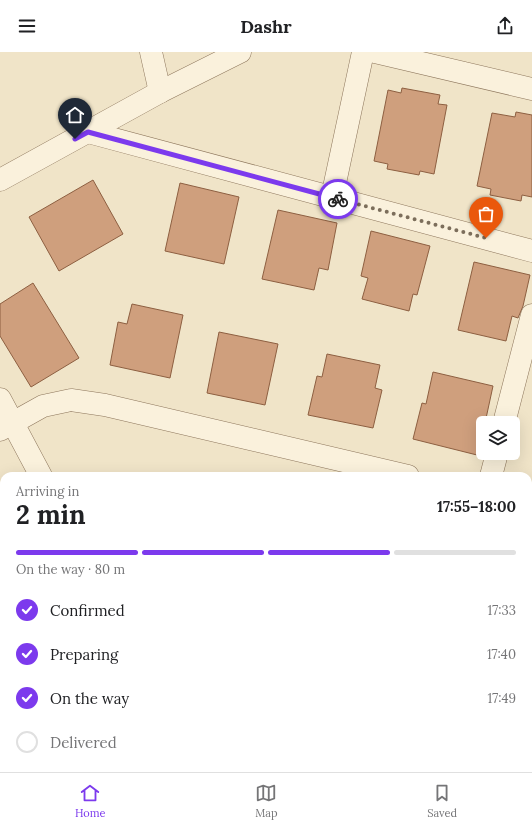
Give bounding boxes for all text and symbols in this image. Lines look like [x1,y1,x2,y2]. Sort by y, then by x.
icon: menu [16,15,38,37]
text: Dashr [240,15,292,38]
icon: share [494,15,516,37]
pin [58,98,92,139]
icon: home [64,104,86,126]
courier [318,179,358,219]
icon: bike [327,188,349,210]
pin [469,197,503,238]
icon: bag [475,203,497,225]
map controls [476,416,520,460]
button: layers [476,416,520,460]
text: Arriving in [16,483,79,500]
text: 17:55–18:00 [437,497,516,516]
text: 2 min [16,498,86,531]
text: On the way · 80 m [16,561,125,578]
icon: check [16,599,38,621]
text: Confirmed [50,601,125,620]
text: 17:33 [488,602,516,619]
icon: check [16,643,38,665]
text: Preparing [50,645,118,664]
text: 17:40 [487,646,516,663]
icon: check [16,687,38,709]
text: On the way [50,689,129,708]
text: 17:49 [487,690,516,707]
text: Delivered [50,733,117,752]
tab: Home [75,782,105,820]
tab: Map [255,782,278,820]
tab: Saved [427,782,457,820]

